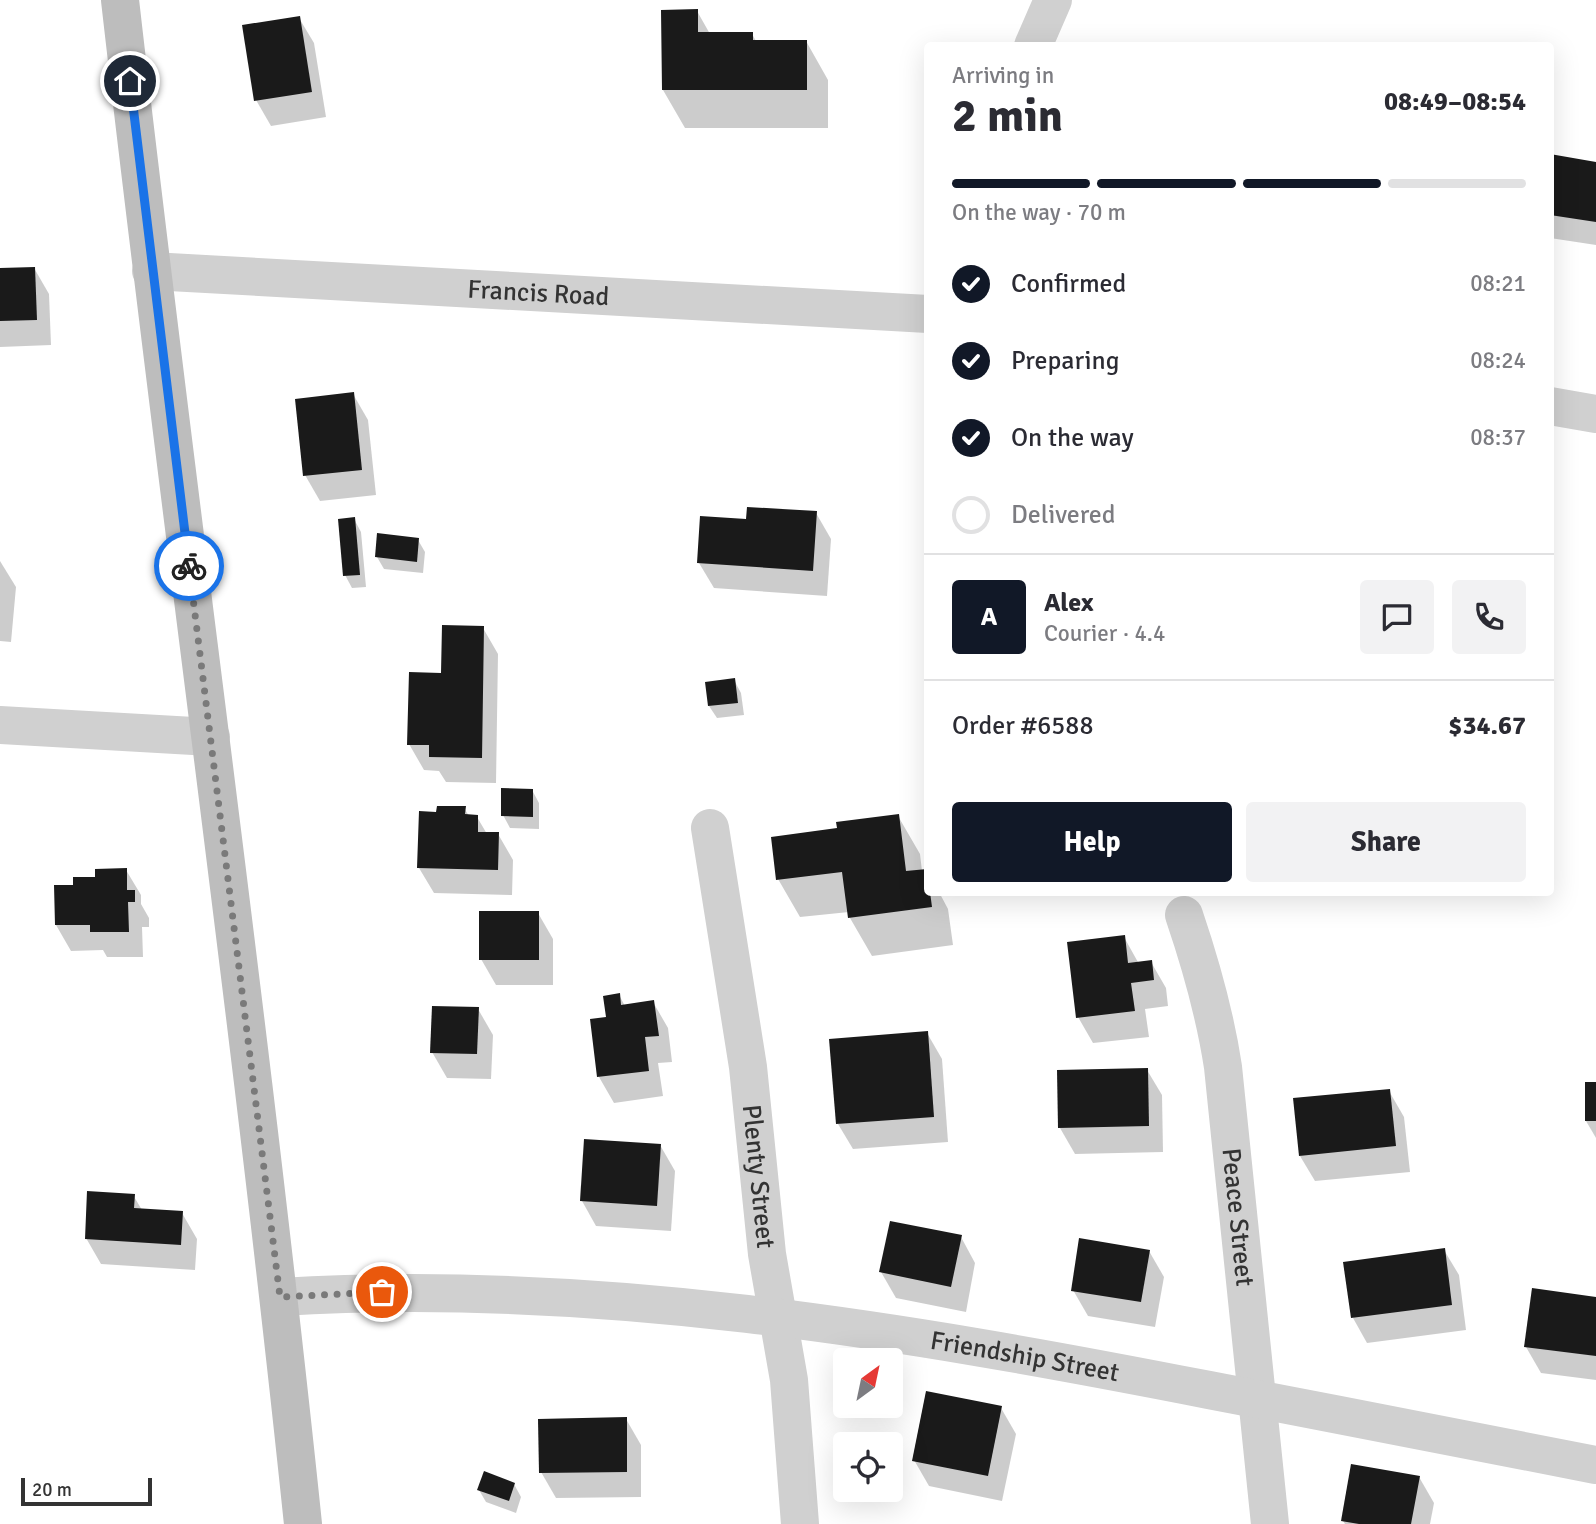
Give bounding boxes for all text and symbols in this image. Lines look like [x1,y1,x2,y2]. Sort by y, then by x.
pin [100,51,160,111]
text: Arriving in [952,61,1054,90]
icon: home [111,62,149,100]
text: 08:49–08:54 [1384,86,1526,118]
text: 2 min [952,88,1063,144]
text: On the way · 70 m [952,198,1126,227]
icon: check [952,265,990,303]
text: Confirmed [1011,268,1126,300]
text: 08:21 [1470,269,1526,298]
street label: Francis Road [467,274,610,313]
icon: check [952,342,990,380]
text: Preparing [1011,345,1119,377]
text: 08:24 [1470,346,1526,375]
icon: check [952,419,990,457]
text: On the way [1011,422,1134,454]
text: 08:37 [1470,423,1526,452]
text: Delivered [1011,499,1116,531]
courier [154,531,224,601]
icon: bike [170,547,208,585]
button: chat [1360,580,1434,654]
button: phone [1452,580,1526,654]
text: Alex [1044,587,1094,619]
text: A [981,601,997,633]
text: Courier · 4.4 [1044,619,1165,648]
text: Order #6588 [952,710,1093,742]
text: $34.67 [1448,710,1526,742]
button: Help [952,802,1232,882]
button: Share [1246,802,1526,882]
street label: Plenty Street [735,1103,781,1250]
street label: Peace Street [1214,1147,1260,1288]
pin [352,1262,412,1322]
icon: bag [363,1273,401,1311]
street label: Friendship Street [928,1325,1122,1389]
north arrow [833,1348,903,1418]
map controls [833,1348,903,1502]
button: locate [833,1432,903,1502]
scale bar [21,1475,152,1507]
text: 20 m [32,1478,72,1502]

